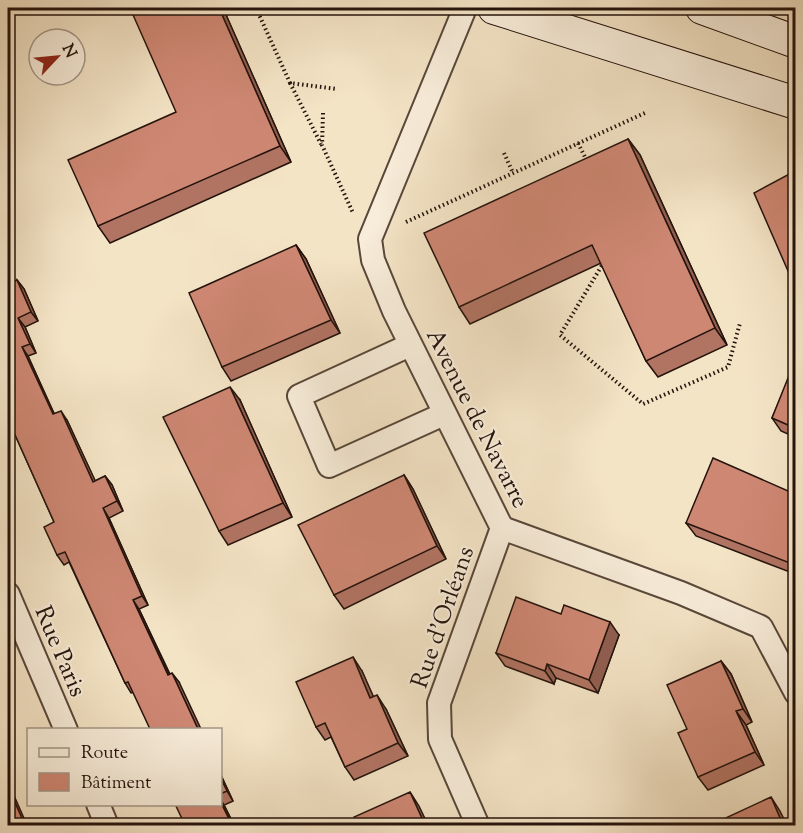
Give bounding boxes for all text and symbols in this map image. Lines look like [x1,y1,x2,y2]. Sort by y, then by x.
north arrow [27,27,87,87]
text: N [55,41,81,63]
street label: Avenue de Navarre [416,323,536,514]
street label: Rue d'Orléans [404,542,484,693]
street label: Rue Paris [25,601,94,703]
legend [27,728,222,806]
text: Route [81,741,128,767]
text: Bâtiment [81,771,151,797]

